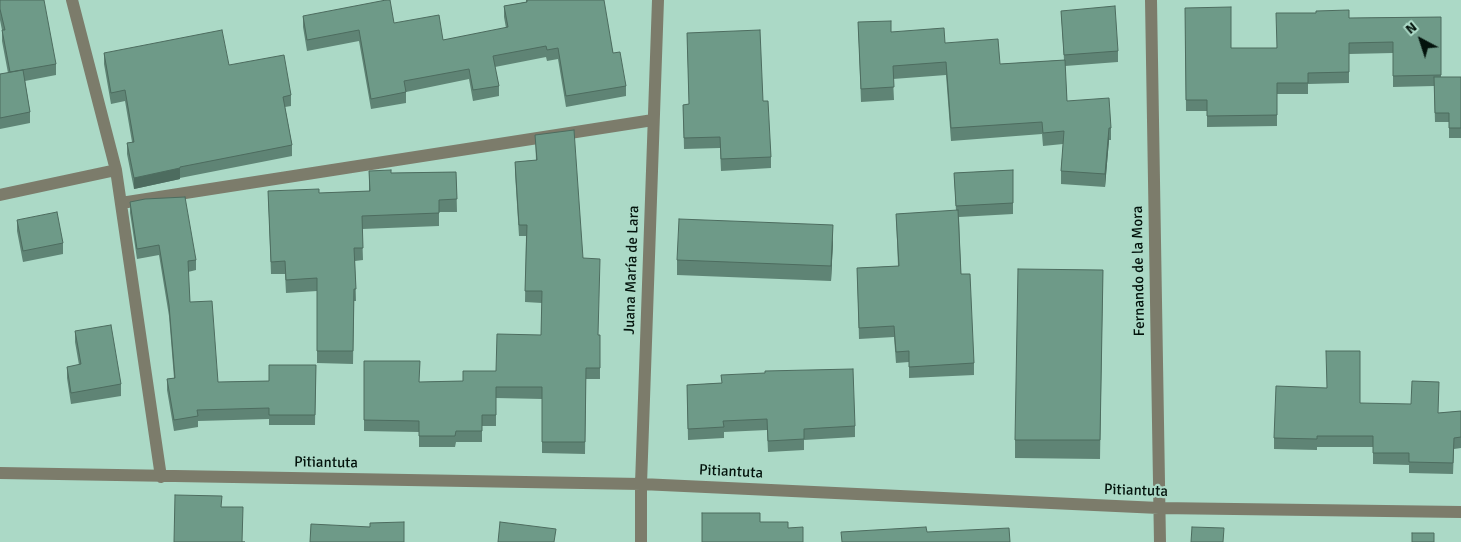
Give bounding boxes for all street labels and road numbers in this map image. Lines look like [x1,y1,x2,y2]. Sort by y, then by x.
street label: Juana María de Lara [621,205,643,335]
street label: Fernando de la Mora [1129,206,1149,336]
street label: Pitiantuta [294,453,358,473]
street label: Pitiantuta [699,461,763,483]
street label: Pitiantuta [1104,481,1168,501]

